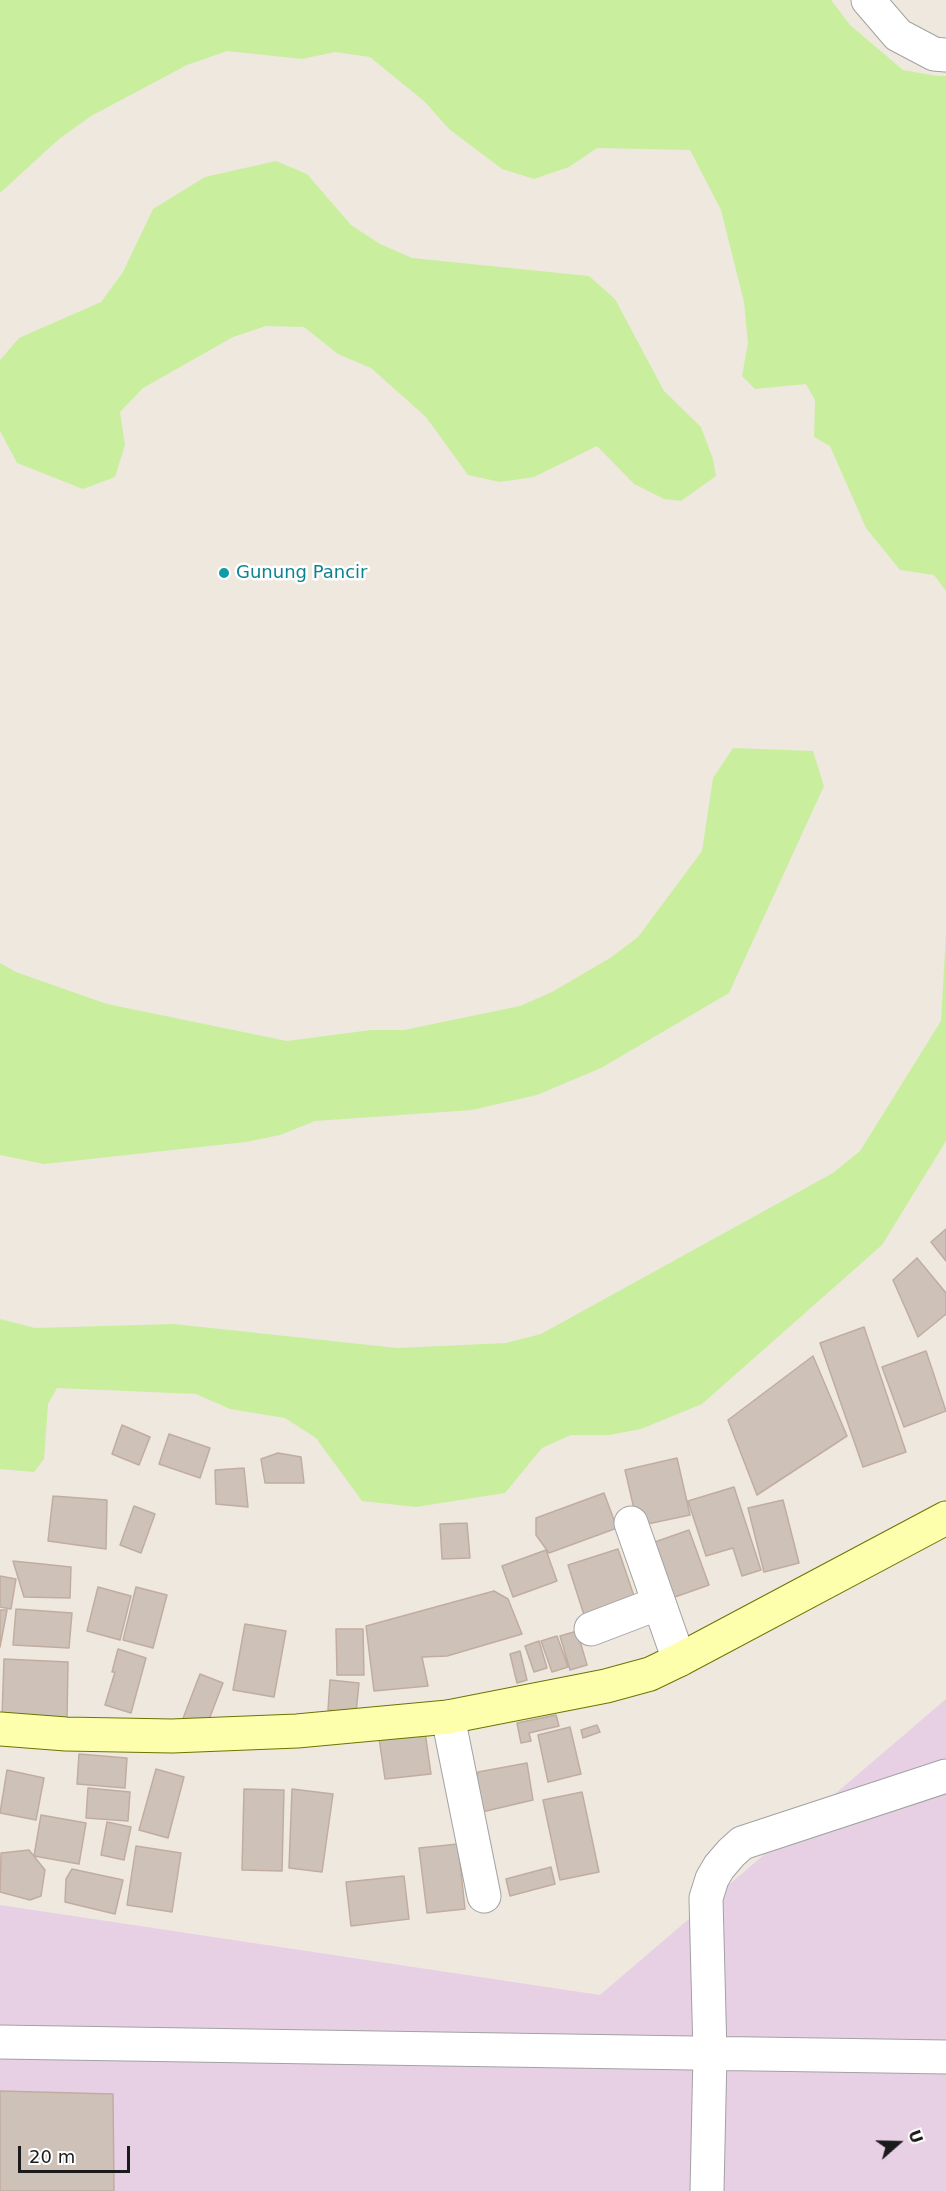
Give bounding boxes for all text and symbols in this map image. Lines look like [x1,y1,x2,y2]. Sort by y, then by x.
place label: Gunung Pancir [236,562,368,584]
marker: Gunung Pancir [217,566,231,580]
north arrow [868,2113,928,2173]
text: U [904,2127,927,2146]
scale bar [21,2134,134,2172]
text: 20 m [29,2146,75,2167]

